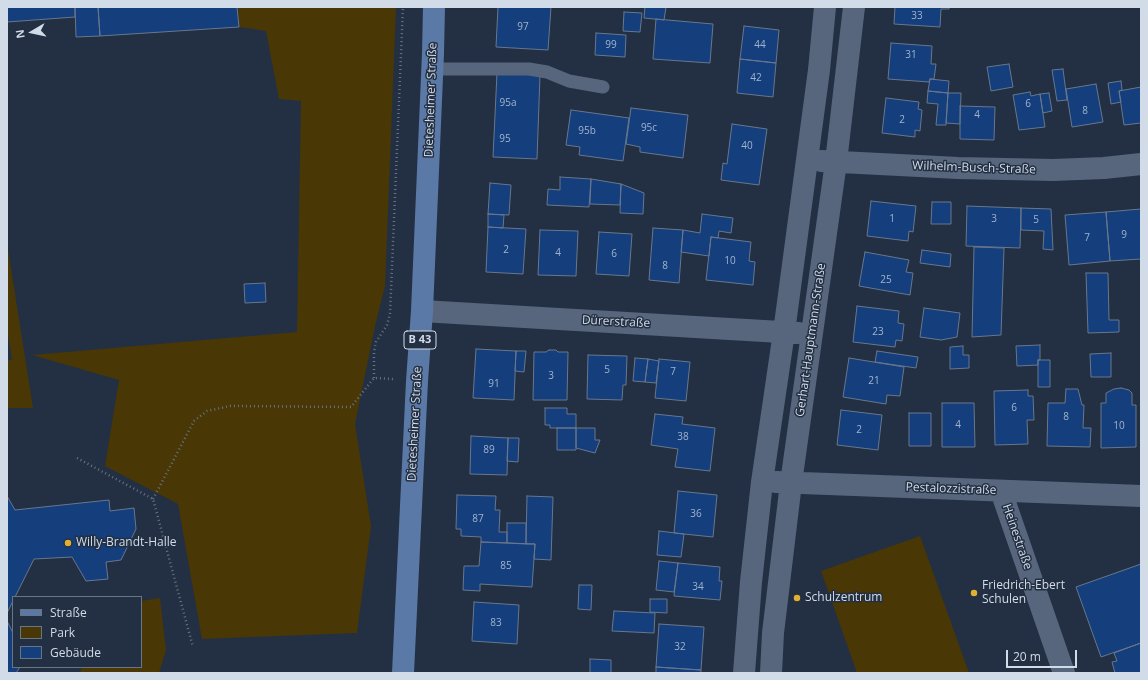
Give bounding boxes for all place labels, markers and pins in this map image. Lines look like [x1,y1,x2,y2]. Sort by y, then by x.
place label: Willy-Brandt-Halle [76,536,177,550]
marker: Willy-Brandt-Halle [63,538,73,548]
place label: Friedrich-Ebert Schulen [982,579,1065,607]
marker: Friedrich-Ebert Schulen [969,588,979,598]
place label: Schulzentrum [805,591,882,605]
marker: Schulzentrum [792,593,802,603]

